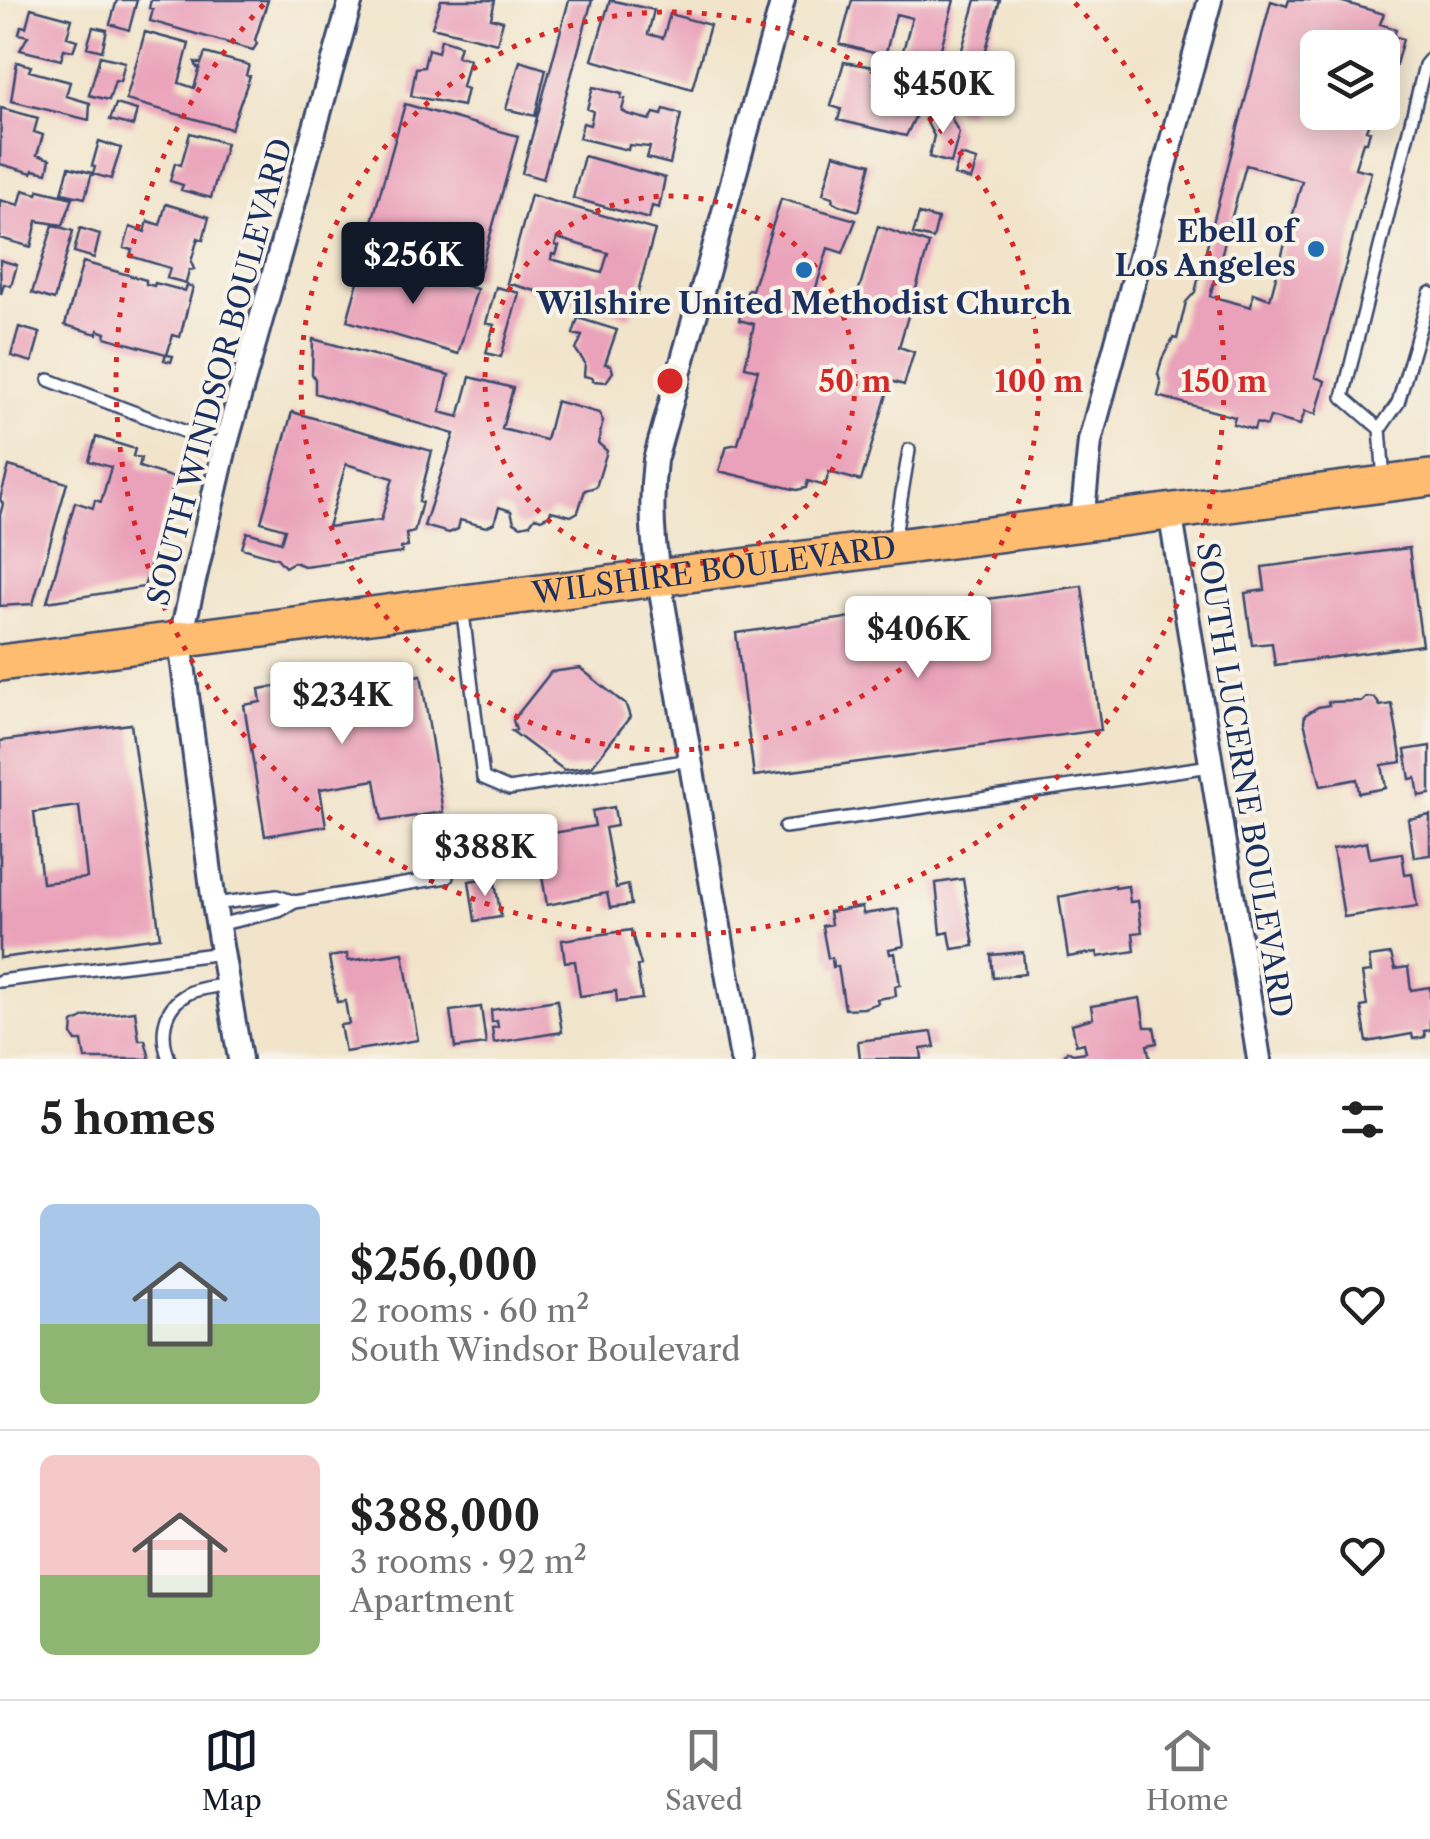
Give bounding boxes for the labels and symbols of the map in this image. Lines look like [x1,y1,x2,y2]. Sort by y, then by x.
pin: $450K [873,51,1013,136]
street label: SOUTH WINDSOR BOULEVARD [139,134,300,610]
place label: Ebell of Los Angeles [1115,213,1300,284]
pin: $256K [343,222,483,307]
marker: Ebell of Los Angeles [1305,238,1327,260]
marker: Wilshire United Methodist Church [793,259,815,281]
place label: Wilshire United Methodist Church [535,285,1072,322]
centre of rings [652,363,688,399]
text: 50 m [818,363,892,400]
text: 100 m [995,363,1084,400]
text: 150 m [1181,363,1267,400]
street label: WILSHIRE BOULEVARD [529,528,898,612]
street label: SOUTH LUCERNE BOULEVARD [1189,540,1300,1020]
pin: $406K [848,596,988,681]
pin: $234K [272,662,412,747]
pin: $388K [415,814,555,899]

